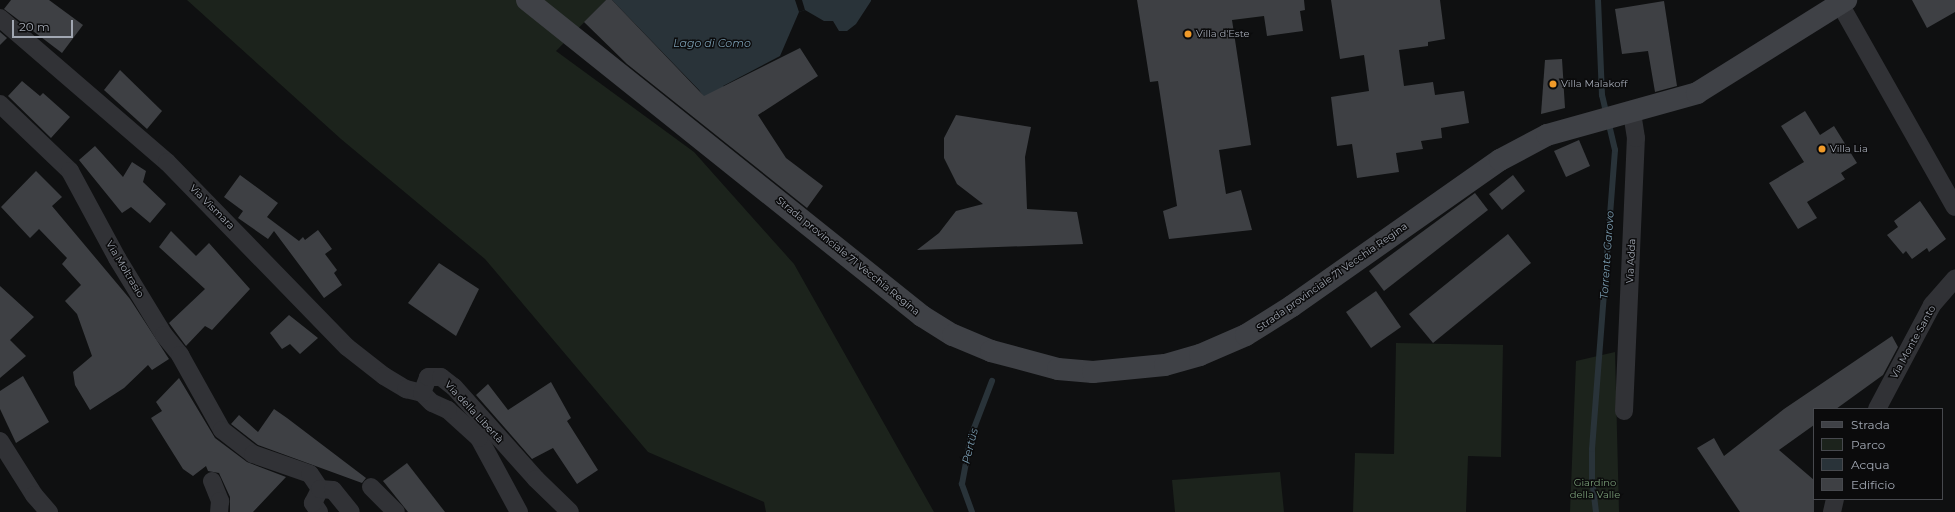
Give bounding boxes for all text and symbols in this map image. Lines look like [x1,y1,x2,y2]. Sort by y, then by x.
scale bar [14,12,75,38]
text: 20 m [19,19,50,34]
place label: Villa d'Este [1196,28,1250,40]
marker: Villa d'Este [1183,29,1193,39]
water label: Lago di Como [673,36,751,50]
place label: Villa Malakoff [1561,78,1627,90]
marker: Villa Malakoff [1548,79,1558,89]
place label: Villa Lia [1830,143,1868,155]
marker: Villa Lia [1817,144,1827,154]
street label: Via Vismara [187,182,237,232]
street label: Strada provinciale 71 Vecchia Regina [774,194,922,318]
water label: Torrente Garovo [1597,210,1617,300]
street label: Strada provinciale 71 Vecchia Regina [1254,220,1410,334]
street label: Via Adda [1624,238,1638,284]
street label: Via Moltrasio [103,239,147,299]
street label: Via Monte Santo [1888,303,1938,381]
street label: Via della Libertà [442,379,506,445]
legend [1813,408,1943,500]
text: Strada [1851,417,1890,432]
water label: Pertüs [959,427,981,465]
text: Parco [1851,437,1885,452]
text: Acqua [1851,457,1889,472]
park label: Giardino della Valle [1570,476,1620,500]
text: Edificio [1851,477,1895,492]

